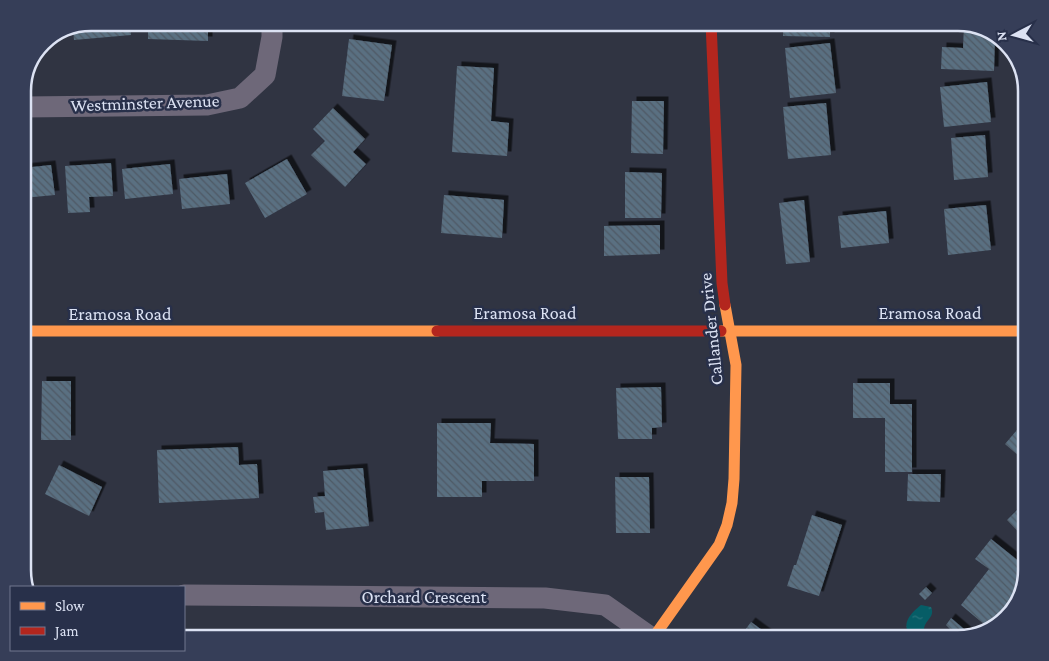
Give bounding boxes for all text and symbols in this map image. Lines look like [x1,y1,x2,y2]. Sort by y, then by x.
north arrow [989,10,1039,60]
text: N [993,30,1010,42]
street label: Westminster Avenue [70,90,220,116]
street label: Callander Drive [695,272,727,386]
street label: Eramosa Road [474,303,577,323]
street label: Eramosa Road [879,303,982,323]
street label: Eramosa Road [69,304,172,324]
legend [10,586,185,651]
street label: Orchard Crescent [362,587,487,607]
text: Slow [55,598,85,614]
text: Jam [53,623,78,640]

